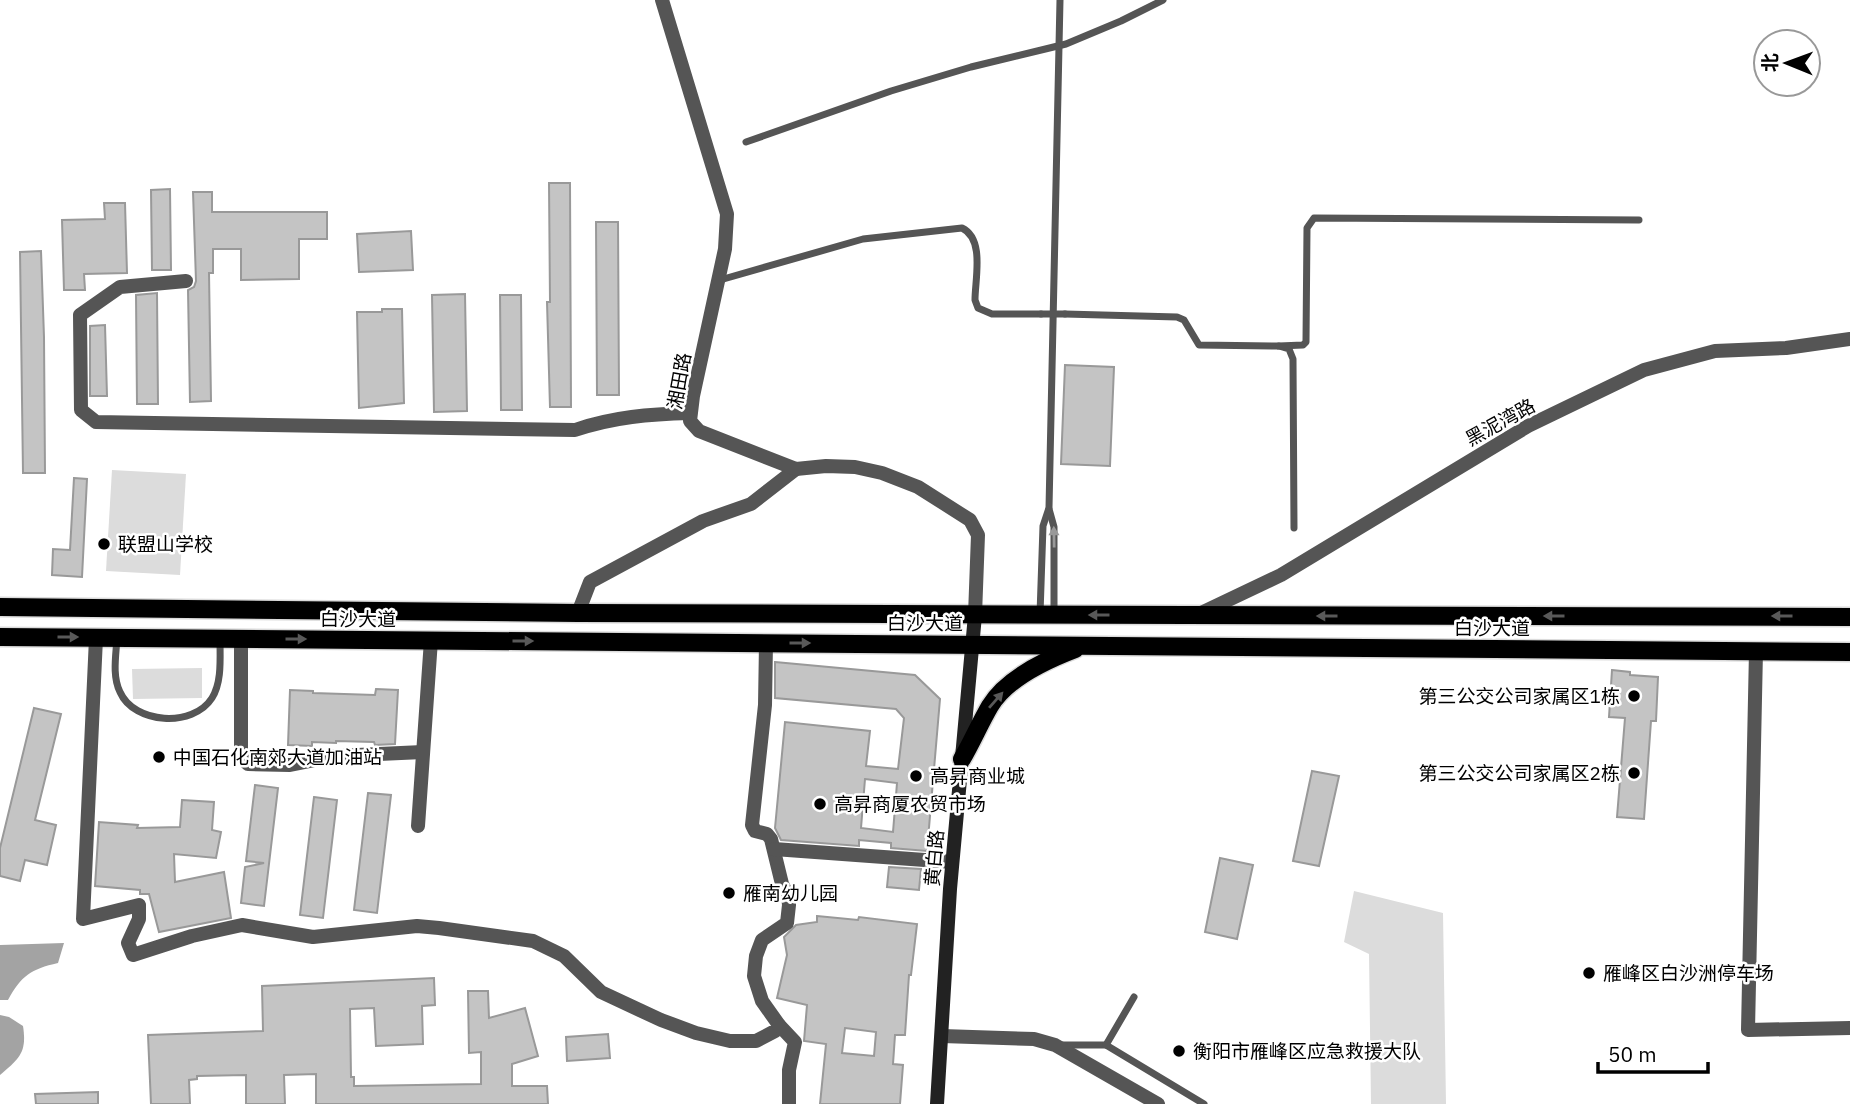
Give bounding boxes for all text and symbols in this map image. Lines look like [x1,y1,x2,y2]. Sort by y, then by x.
north arrow [1752,28,1822,98]
text: 北 [1758,53,1782,72]
street label: 湘田路 [662,351,696,411]
street label: 黑泥湾路 [1461,393,1539,451]
one-way arrow [1048,526,1060,548]
place label: 联盟山学校 [118,532,213,556]
marker: 联盟山学校 [96,536,112,552]
street label: 白沙大道 [320,607,396,631]
one-way arrow [1088,609,1110,621]
one-way arrow [1316,610,1338,622]
one-way arrow [1543,610,1565,622]
one-way arrow [1771,610,1793,622]
street label: 白沙大道 [887,611,963,635]
street label: 白沙大道 [1454,616,1530,640]
one-way arrow [57,631,79,643]
one-way arrow [285,633,307,645]
one-way arrow [512,635,534,647]
one-way arrow [789,637,811,649]
place label: 第三公交公司家属区1栋 [1419,684,1620,708]
marker: 第三公交公司家属区1栋 [1626,688,1642,704]
one-way arrow [988,692,1003,709]
place label: 中国石化南郊大道加油站 [173,745,382,769]
marker: 中国石化南郊大道加油站 [151,749,167,765]
place label: 第三公交公司家属区2栋 [1419,761,1620,785]
place label: 高昇商业城 [930,764,1025,788]
marker: 第三公交公司家属区2栋 [1626,765,1642,781]
marker: 高昇商业城 [908,768,924,784]
place label: 高昇商厦农贸市场 [834,792,986,816]
marker: 高昇商厦农贸市场 [812,796,828,812]
street label: 黄白路 [920,829,948,887]
place label: 雁南幼儿园 [743,881,838,905]
marker: 雁南幼儿园 [721,885,737,901]
place label: 雁峰区白沙洲停车场 [1603,961,1774,985]
marker: 雁峰区白沙洲停车场 [1581,965,1597,981]
scale bar [1598,1030,1708,1074]
place label: 衡阳市雁峰区应急救援大队 [1193,1039,1421,1063]
text: 50 m [1608,1040,1657,1068]
marker: 衡阳市雁峰区应急救援大队 [1171,1043,1187,1059]

